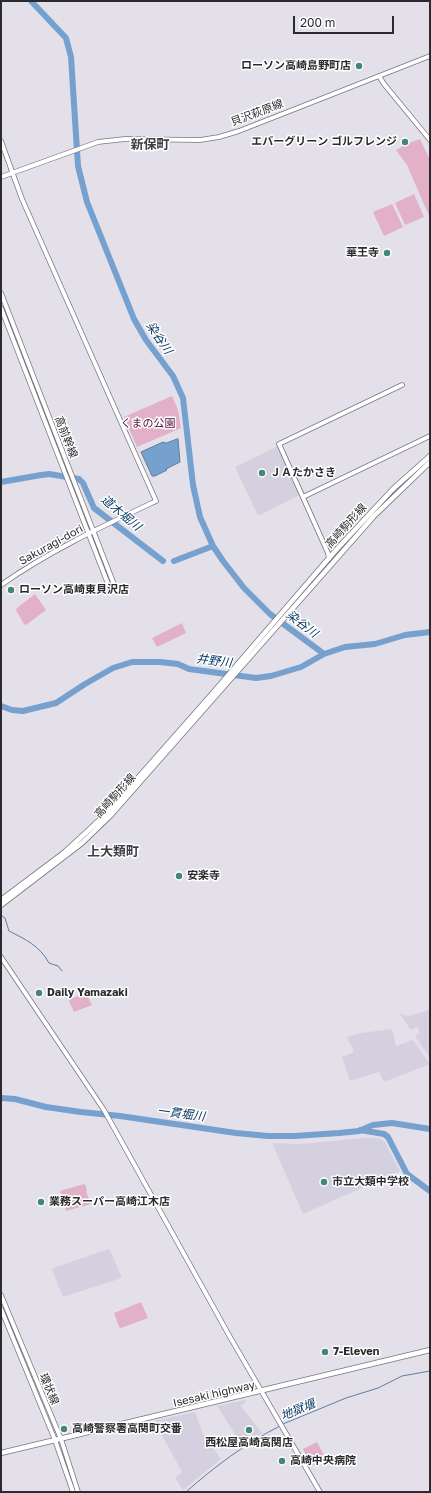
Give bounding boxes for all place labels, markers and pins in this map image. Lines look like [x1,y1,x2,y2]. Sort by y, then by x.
place label: ローソン高崎島野町店 [241,59,351,73]
marker: ローソン高崎島野町店 [354,61,364,71]
place label: エバーグリーン ゴルフレンジ [251,135,397,149]
marker: エバーグリーン ゴルフレンジ [400,137,410,147]
place label: 華王寺 [346,246,379,260]
marker: 華王寺 [382,248,392,258]
place label: ＪＡたかさき [270,466,336,480]
marker: ＪＡたかさき [257,468,267,478]
place label: ローソン高崎東貝沢店 [19,583,129,597]
marker: ローソン高崎東貝沢店 [6,585,16,595]
place label: 安楽寺 [187,869,220,883]
marker: 安楽寺 [174,871,184,881]
place label: Daily Yamazaki [47,986,128,1000]
marker: Daily Yamazaki [34,988,44,998]
place label: 市立大類中学校 [332,1175,409,1189]
marker: 市立大類中学校 [319,1177,329,1187]
place label: 業務スーパー高崎江木店 [49,1195,170,1209]
marker: 業務スーパー高崎江木店 [36,1197,46,1207]
place label: 7-Eleven [333,1345,379,1359]
marker: 7-Eleven [320,1347,330,1357]
place label: 高崎警察署高関町交番 [72,1422,182,1436]
marker: 高崎警察署高関町交番 [59,1424,69,1434]
marker: 西松屋高崎高関店 [244,1425,254,1435]
place label: 西松屋高崎高関店 [205,1436,293,1450]
place label: 高崎中央病院 [290,1454,356,1468]
marker: 高崎中央病院 [277,1456,287,1466]

